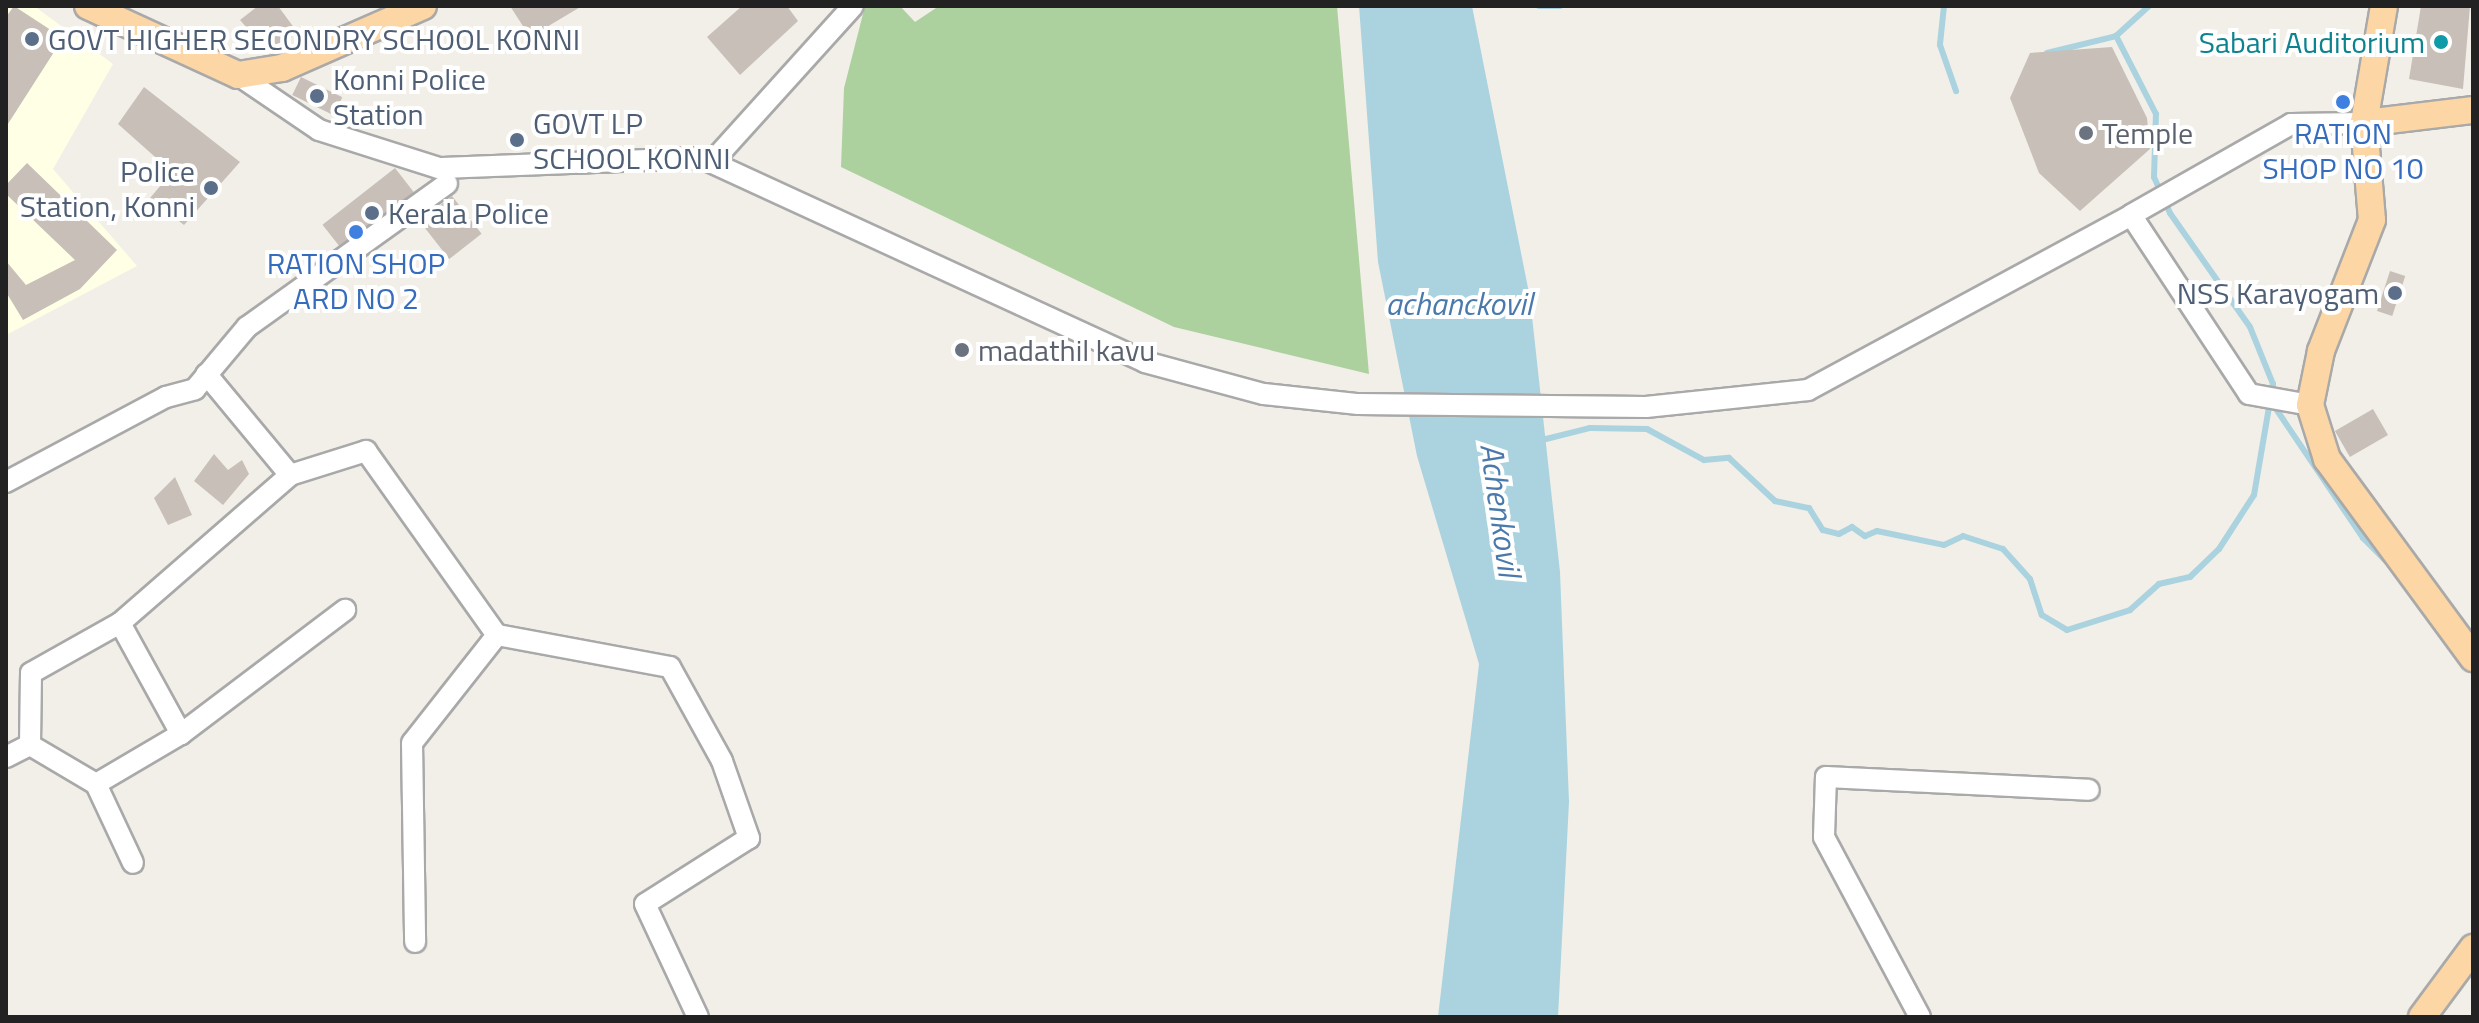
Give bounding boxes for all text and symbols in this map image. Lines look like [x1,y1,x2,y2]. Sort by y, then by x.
place label: GOVT HIGHER SECONDRY SCHOOL KONNI [48,21,580,57]
place label: Sabari Auditorium [2199,24,2425,60]
marker: GOVT HIGHER SECONDRY SCHOOL KONNI [23,30,41,48]
marker: Sabari Auditorium [2432,33,2450,51]
place label: Konni Police Station [333,61,486,132]
marker: Konni Police Station [308,87,326,105]
marker: RATION SHOP NO 10 [2334,93,2352,111]
place label: GOVT LP SCHOOL KONNI [533,105,731,176]
place label: Temple [2102,115,2193,151]
place label: RATION SHOP NO 10 [2263,115,2423,186]
marker: Temple [2077,124,2095,142]
marker: GOVT LP SCHOOL KONNI [508,131,526,149]
place label: Police Station, Konni [20,153,195,224]
marker: Police Station, Konni [202,179,220,197]
place label: Kerala Police [388,195,549,231]
marker: Kerala Police [363,204,381,222]
marker: RATION SHOP ARD NO 2 [347,223,365,241]
place label: RATION SHOP ARD NO 2 [267,245,445,316]
place label: NSS Karayogam [2177,275,2379,311]
water label: achanckovil [1385,284,1533,322]
marker: NSS Karayogam [2386,284,2404,302]
place label: madathil kavu [978,332,1155,368]
marker: madathil kavu [953,341,971,359]
water label: Achenkovil [1473,441,1529,579]

